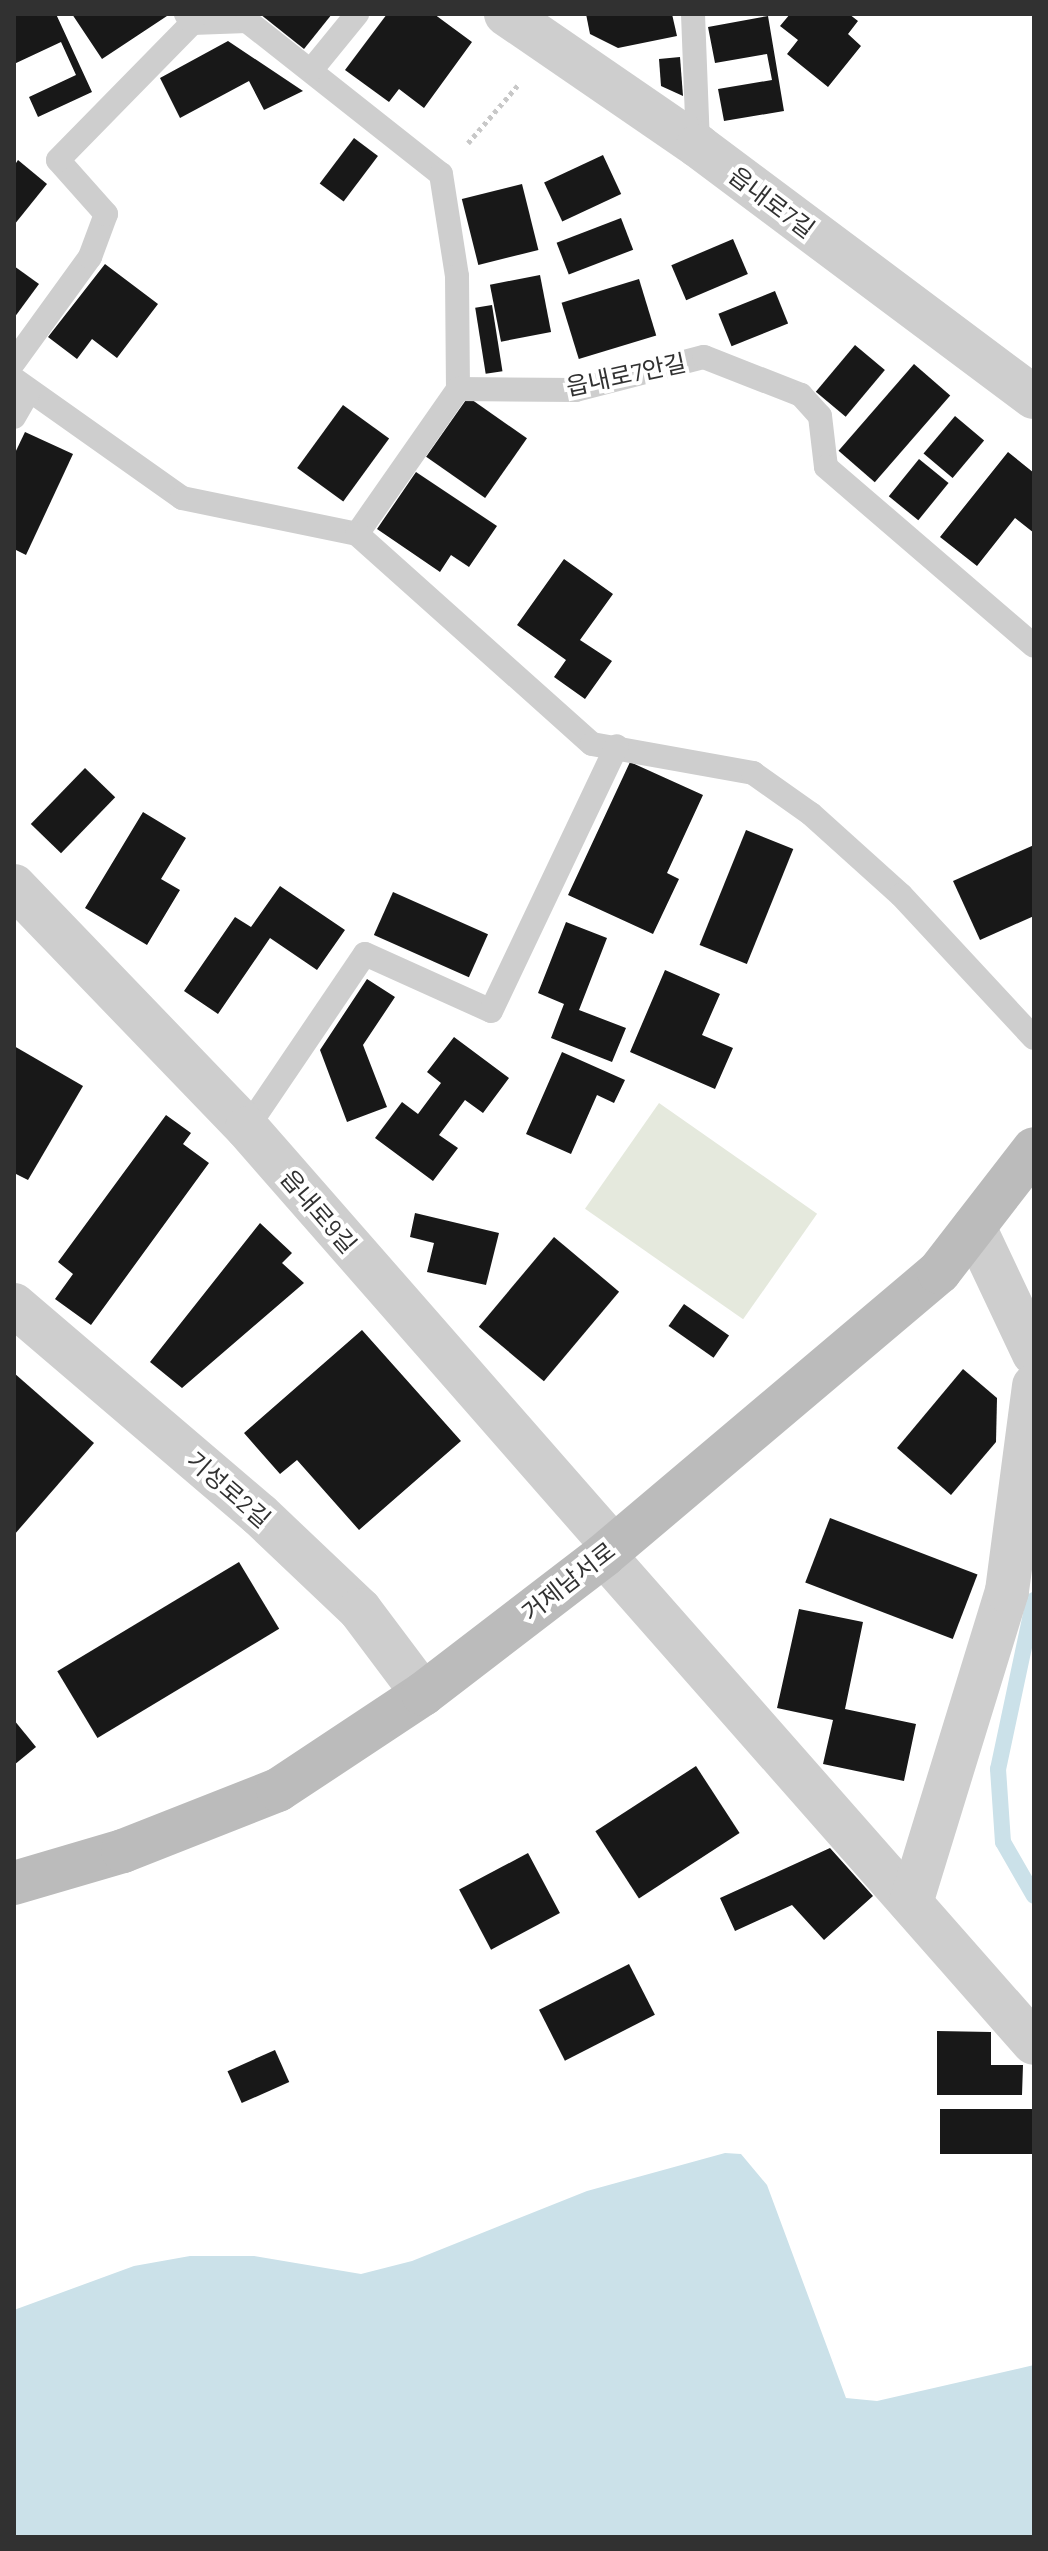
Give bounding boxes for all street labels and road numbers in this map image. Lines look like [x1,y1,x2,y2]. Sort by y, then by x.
street label: 읍내로7길 [724,161,820,243]
street label: 읍내로7안길 [563,347,689,401]
street label: 읍내로9길 [275,1164,363,1258]
street label: 기성로2길 [181,1445,277,1533]
street label: 거제남서로 [516,1536,620,1626]

